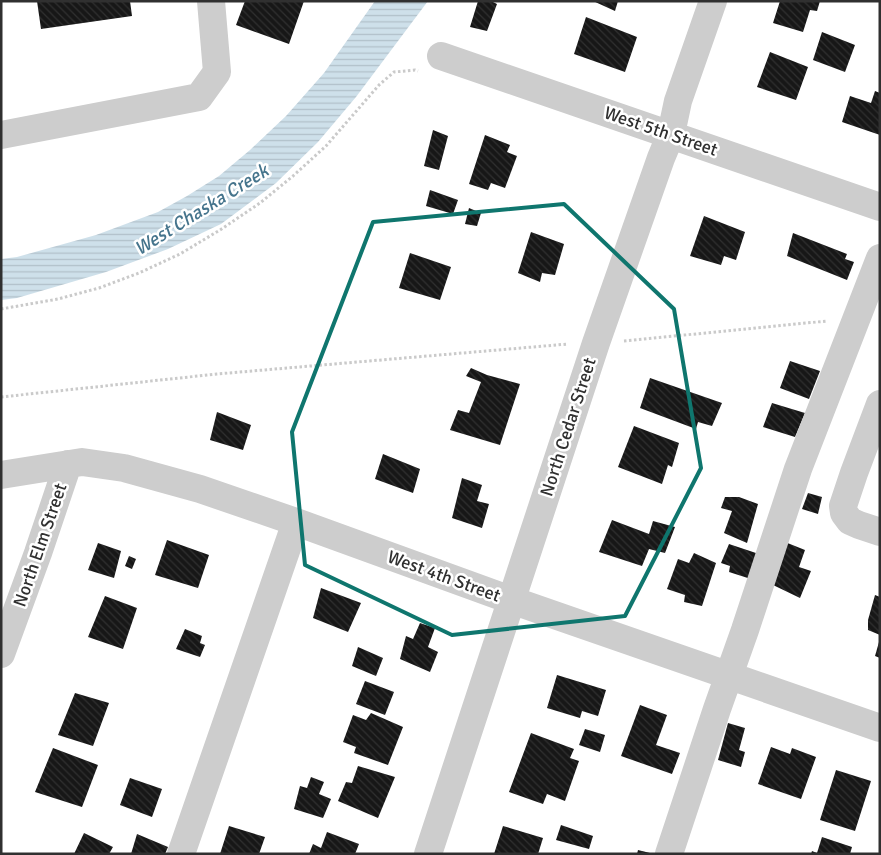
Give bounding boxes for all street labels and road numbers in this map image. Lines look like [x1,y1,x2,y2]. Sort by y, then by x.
street label: West 5th Street [601,101,721,161]
street label: North Cedar Street [535,355,601,499]
street label: North Elm Street [9,480,71,610]
street label: West 4th Street [385,545,503,607]

